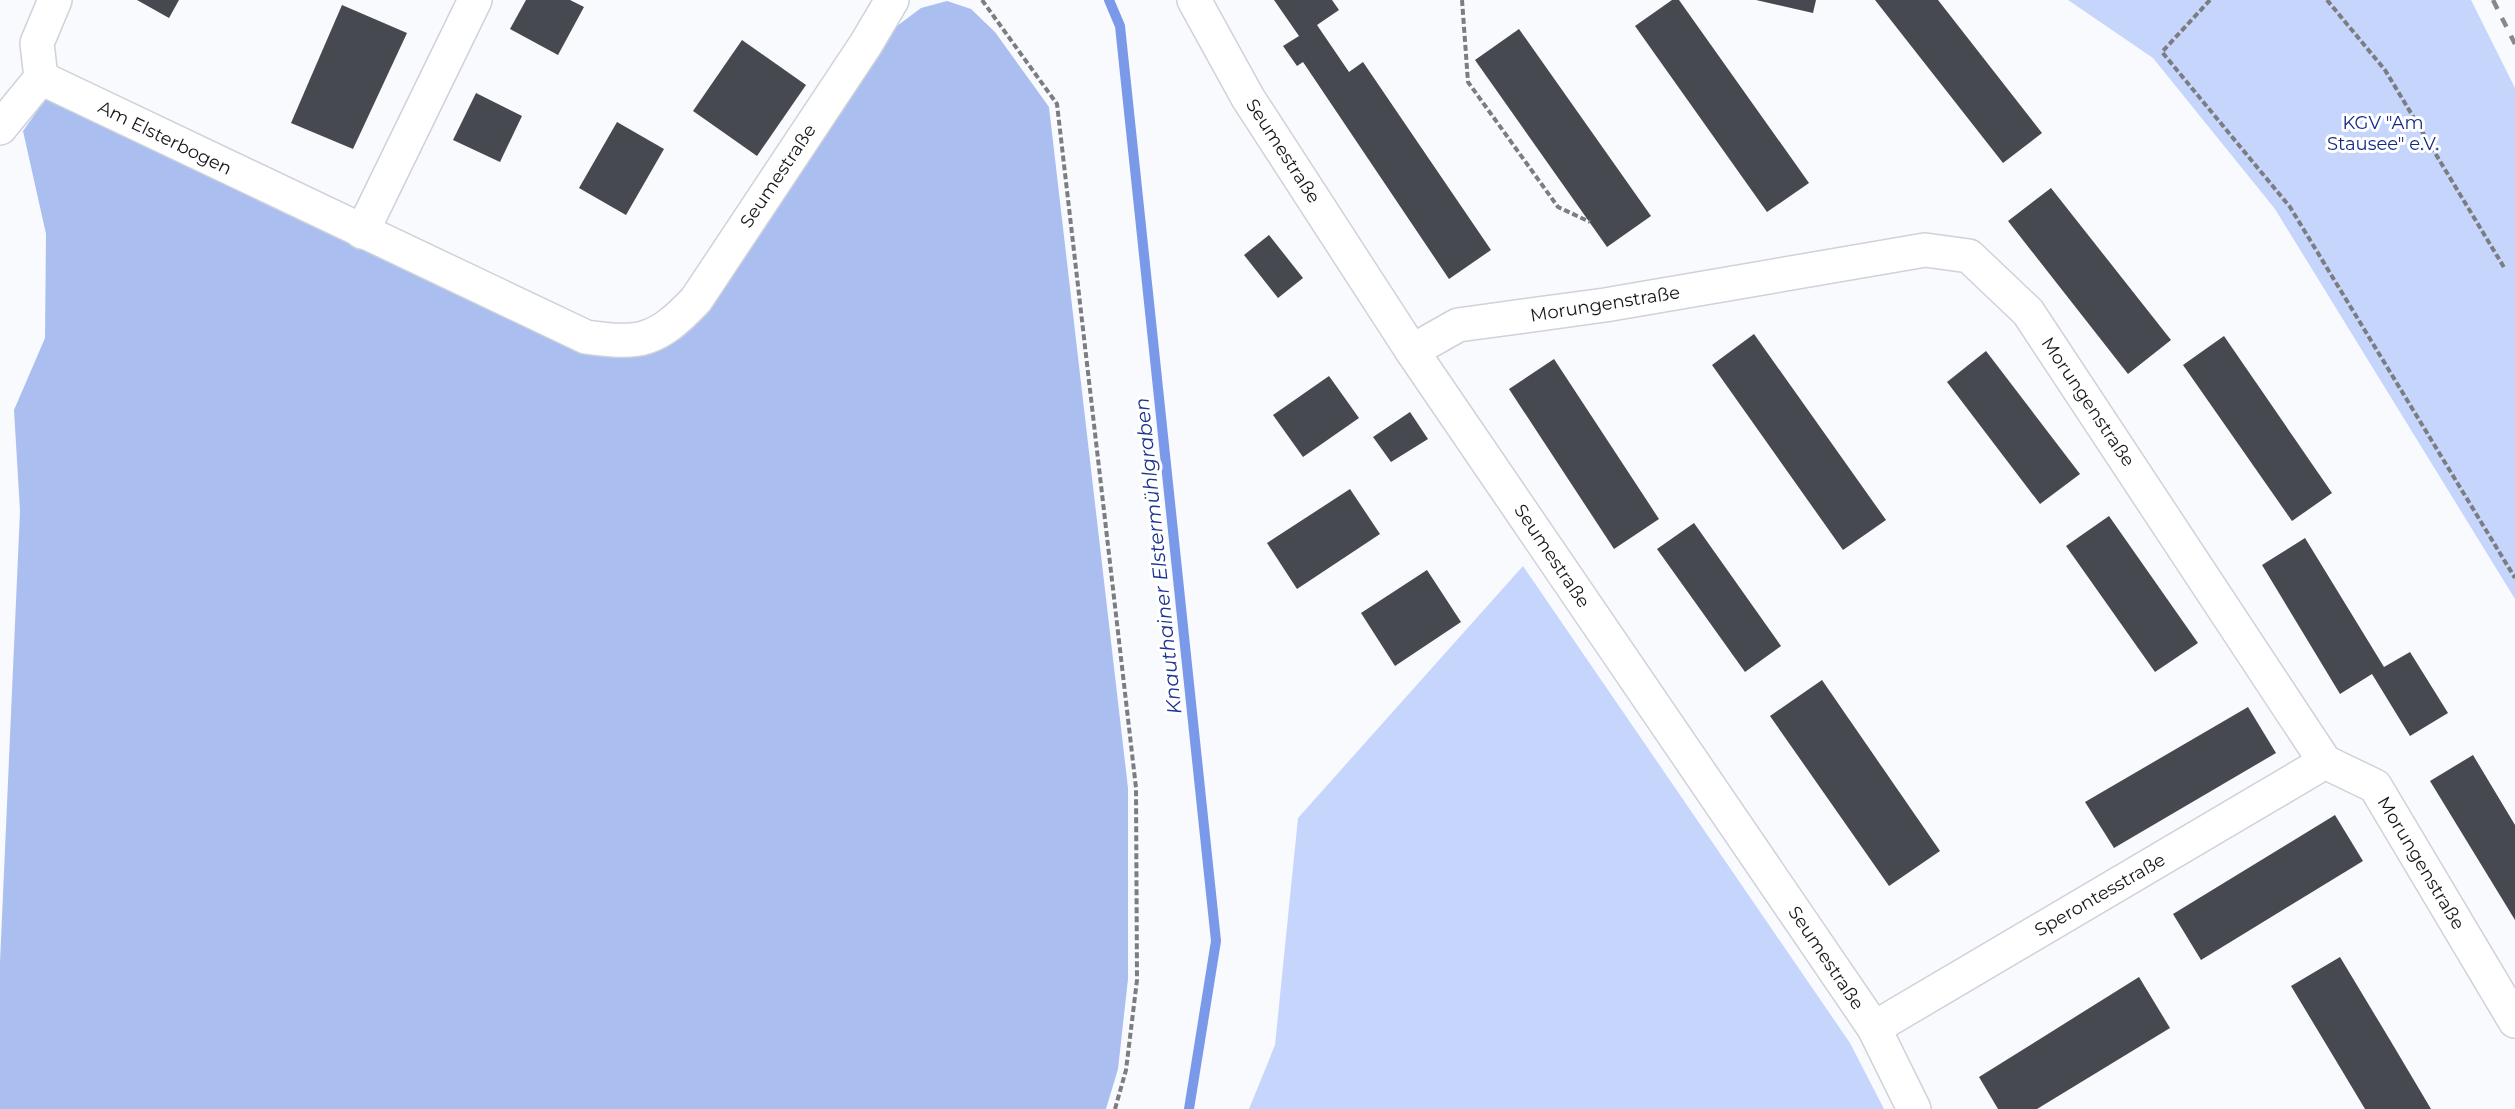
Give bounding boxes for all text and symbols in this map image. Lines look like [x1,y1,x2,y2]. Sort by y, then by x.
street label: Seumestraße [1241,95,1325,207]
street label: Am Elsterbogen [94,96,236,180]
park label: KGV "Am Stausee" e.V. [2327,112,2439,155]
street label: Seumestraße [735,120,821,232]
street label: Morungenstraße [1529,281,1682,327]
street label: Morungenstraße [2037,333,2140,471]
water label: Knauthainer Elstermühlgraben [1129,397,1187,715]
street label: Seumestraße [1509,500,1595,612]
street label: Morungenstraße [2373,792,2469,934]
street label: Sperontesstraße [2031,849,2169,941]
street label: Seumestraße [1783,902,1869,1014]

